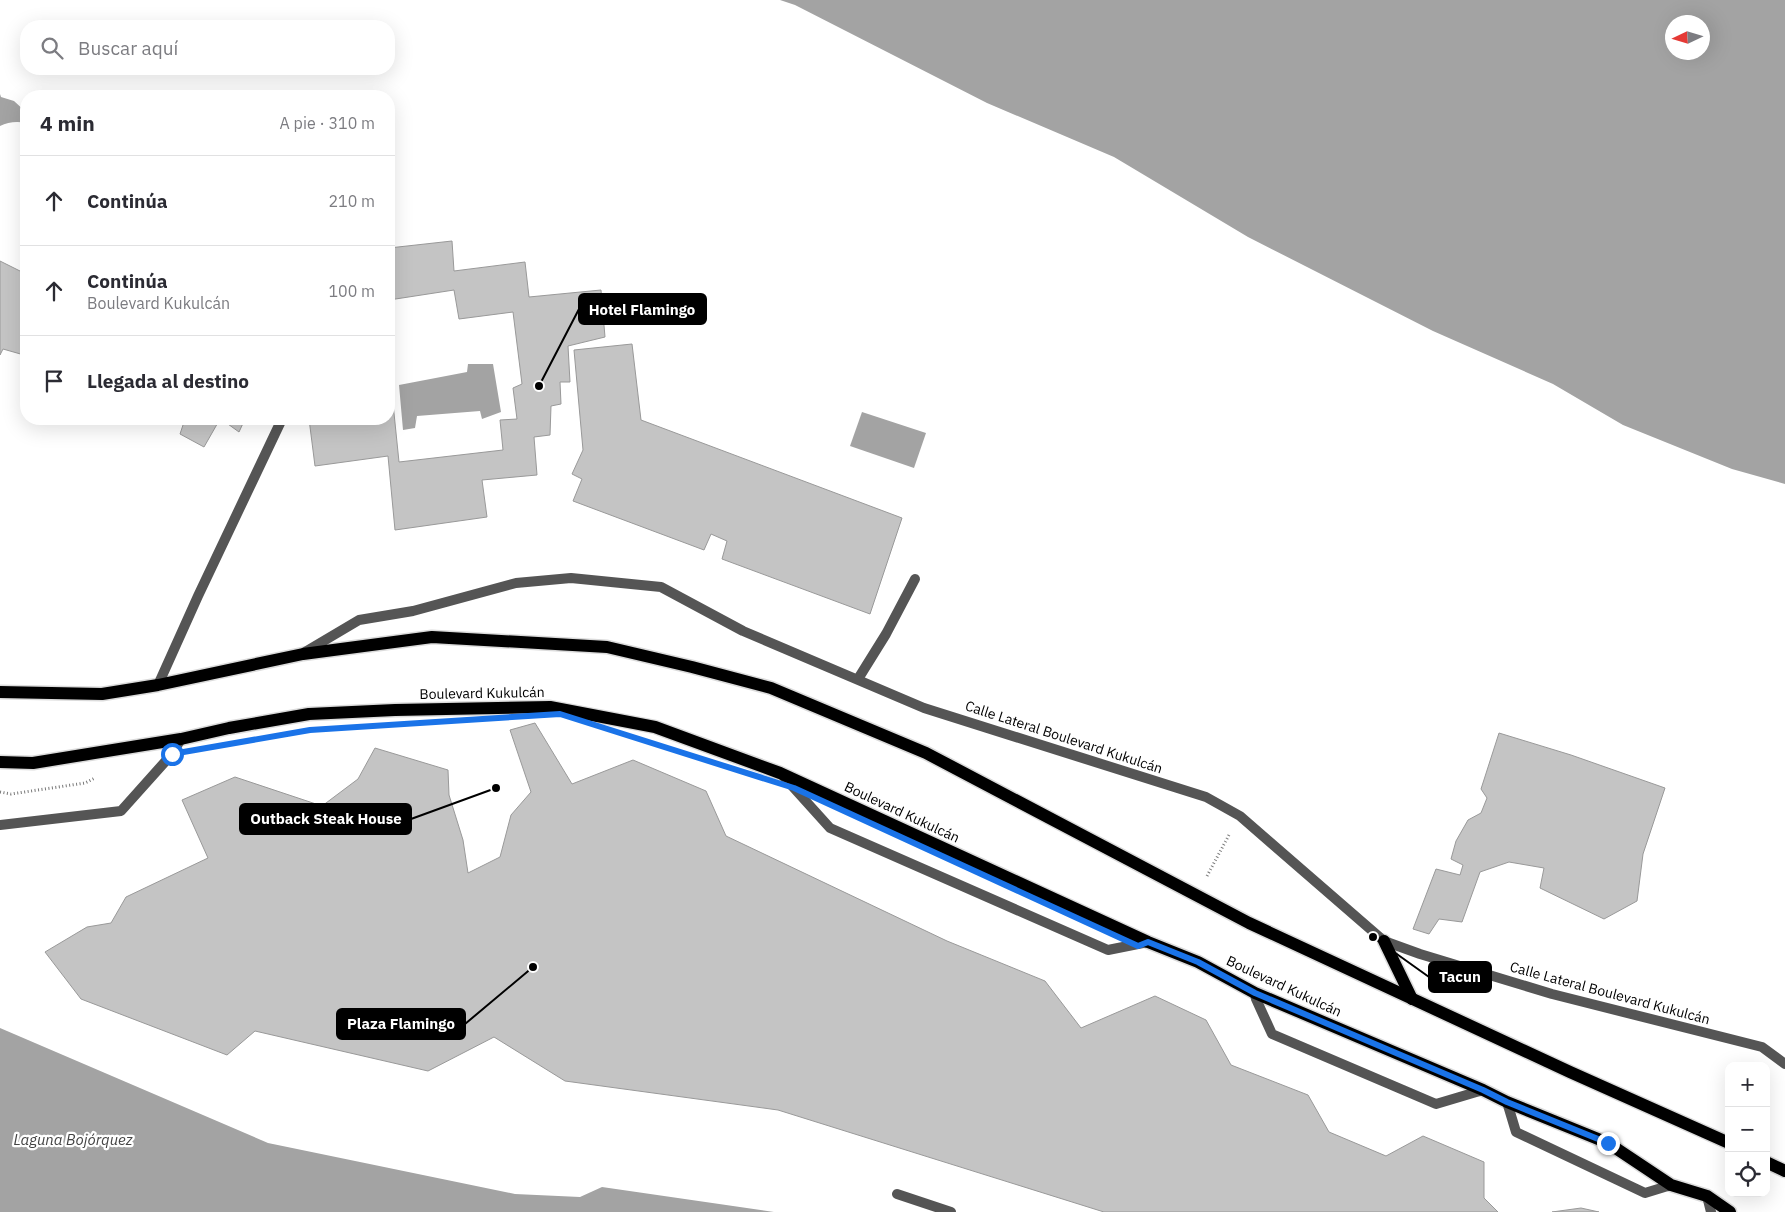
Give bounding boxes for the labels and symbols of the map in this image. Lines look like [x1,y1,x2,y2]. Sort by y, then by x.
north arrow [1665,15,1710,60]
callout: Hotel Flamingo [579,294,706,324]
text: Hotel Flamingo [589,300,695,319]
street label: Boulevard Kukulcán [419,683,545,703]
street label: Calle Lateral Boulevard Kukulcán [963,697,1165,777]
route start [161,743,184,766]
street label: Boulevard Kukulcán [841,777,963,847]
callout: Outback Steak House [240,804,411,834]
text: Outback Steak House [250,809,402,828]
street label: Boulevard Kukulcán [1223,951,1345,1021]
street label: Calle Lateral Boulevard Kukulcán [1508,958,1712,1028]
callout: Tacun [1429,962,1491,992]
text: Tacun [1439,967,1481,986]
callout: Plaza Flamingo [337,1009,465,1039]
text: Plaza Flamingo [347,1014,455,1033]
water label: Laguna Bojórquez [14,1130,133,1149]
route end [1597,1132,1620,1155]

